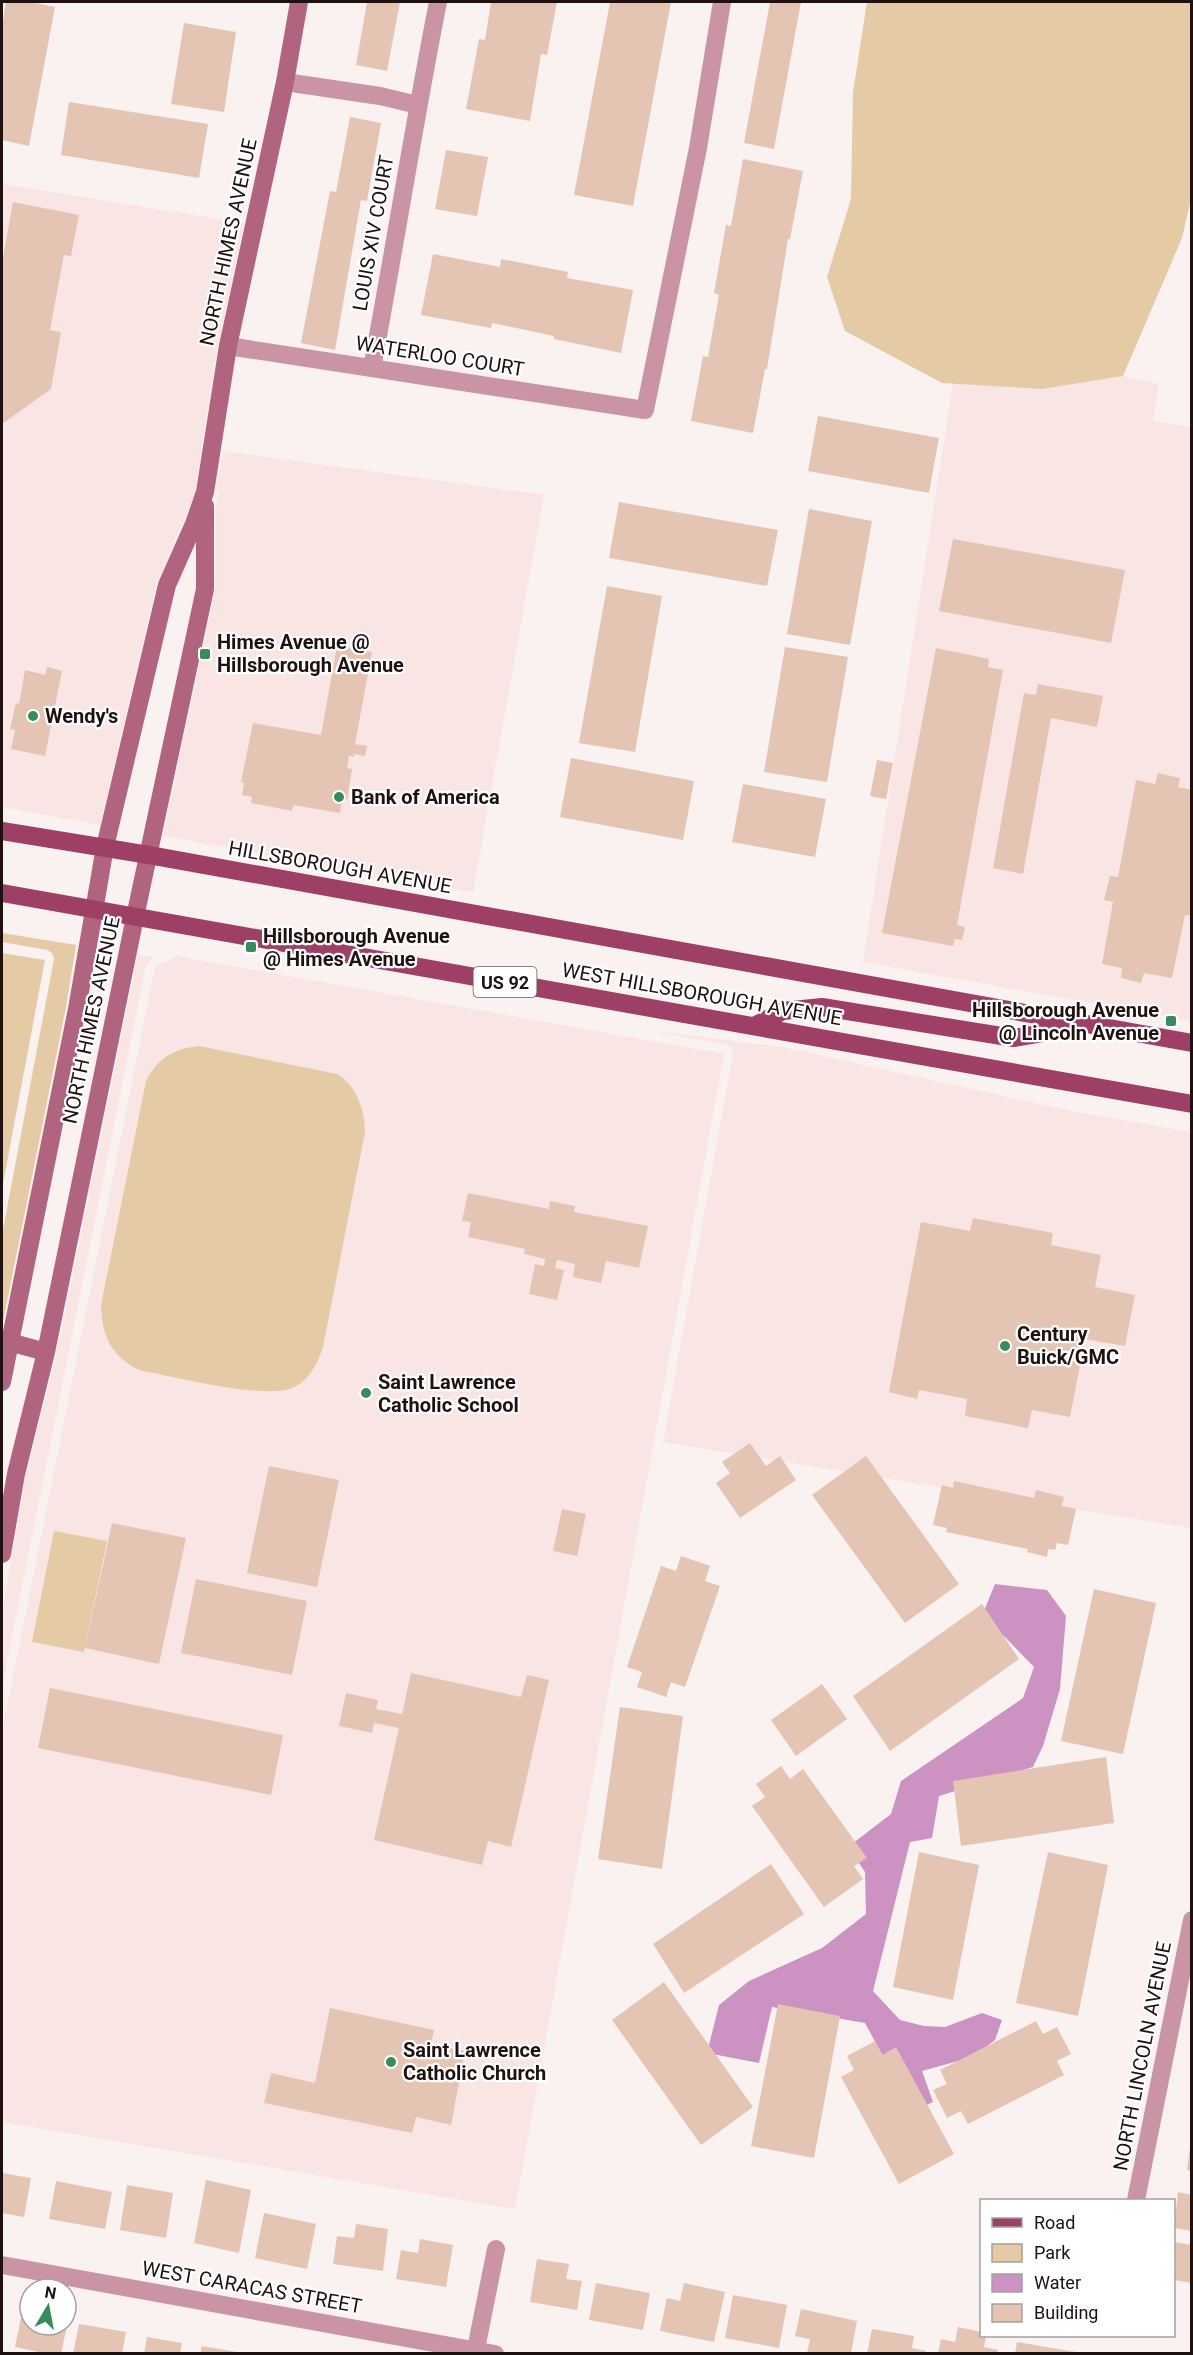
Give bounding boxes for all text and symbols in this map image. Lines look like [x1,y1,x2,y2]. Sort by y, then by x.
street label: NORTH HIMES AVENUE [194,136,262,348]
street label: LOUIS XIV COURT [347,153,399,313]
street label: WATERLOO COURT [354,331,526,381]
place label: Himes Avenue @ Hillsborough Avenue [217,630,404,677]
marker: Himes Avenue @ Hillsborough Avenue [198,647,212,661]
place label: Wendy's [45,704,118,728]
marker: Wendy's [26,709,40,723]
place label: Bank of America [351,785,500,809]
marker: Bank of America [332,790,346,804]
street label: HILLSBOROUGH AVENUE [227,836,453,898]
street label: NORTH HIMES AVENUE [57,914,125,1126]
place label: Hillsborough Avenue @ Himes Avenue [263,924,450,971]
marker: Hillsborough Avenue @ Himes Avenue [244,940,258,954]
street label: WEST HILLSBOROUGH AVENUE [560,958,844,1030]
road number: US 92 [474,967,536,997]
place label: Hillsborough Avenue @ Lincoln Avenue [972,998,1159,1045]
marker: Hillsborough Avenue @ Lincoln Avenue [1164,1014,1178,1028]
place label: Century Buick/GMC [1017,1322,1119,1369]
marker: Century Buick/GMC [998,1339,1012,1353]
place label: Saint Lawrence Catholic School [378,1370,519,1417]
marker: Saint Lawrence Catholic School [359,1386,373,1400]
street label: NORTH LINCOLN AVENUE [1108,1939,1176,2173]
place label: Saint Lawrence Catholic Church [403,2038,546,2085]
marker: Saint Lawrence Catholic Church [384,2055,398,2069]
legend [980,2199,1175,2337]
text: Road [1034,2212,1075,2233]
text: Park [1034,2242,1071,2263]
street label: WEST CARACAS STREET [140,2256,364,2318]
text: Water [1034,2272,1081,2293]
north arrow [18,2277,78,2337]
text: N [43,2282,58,2303]
text: Building [1034,2302,1098,2323]

